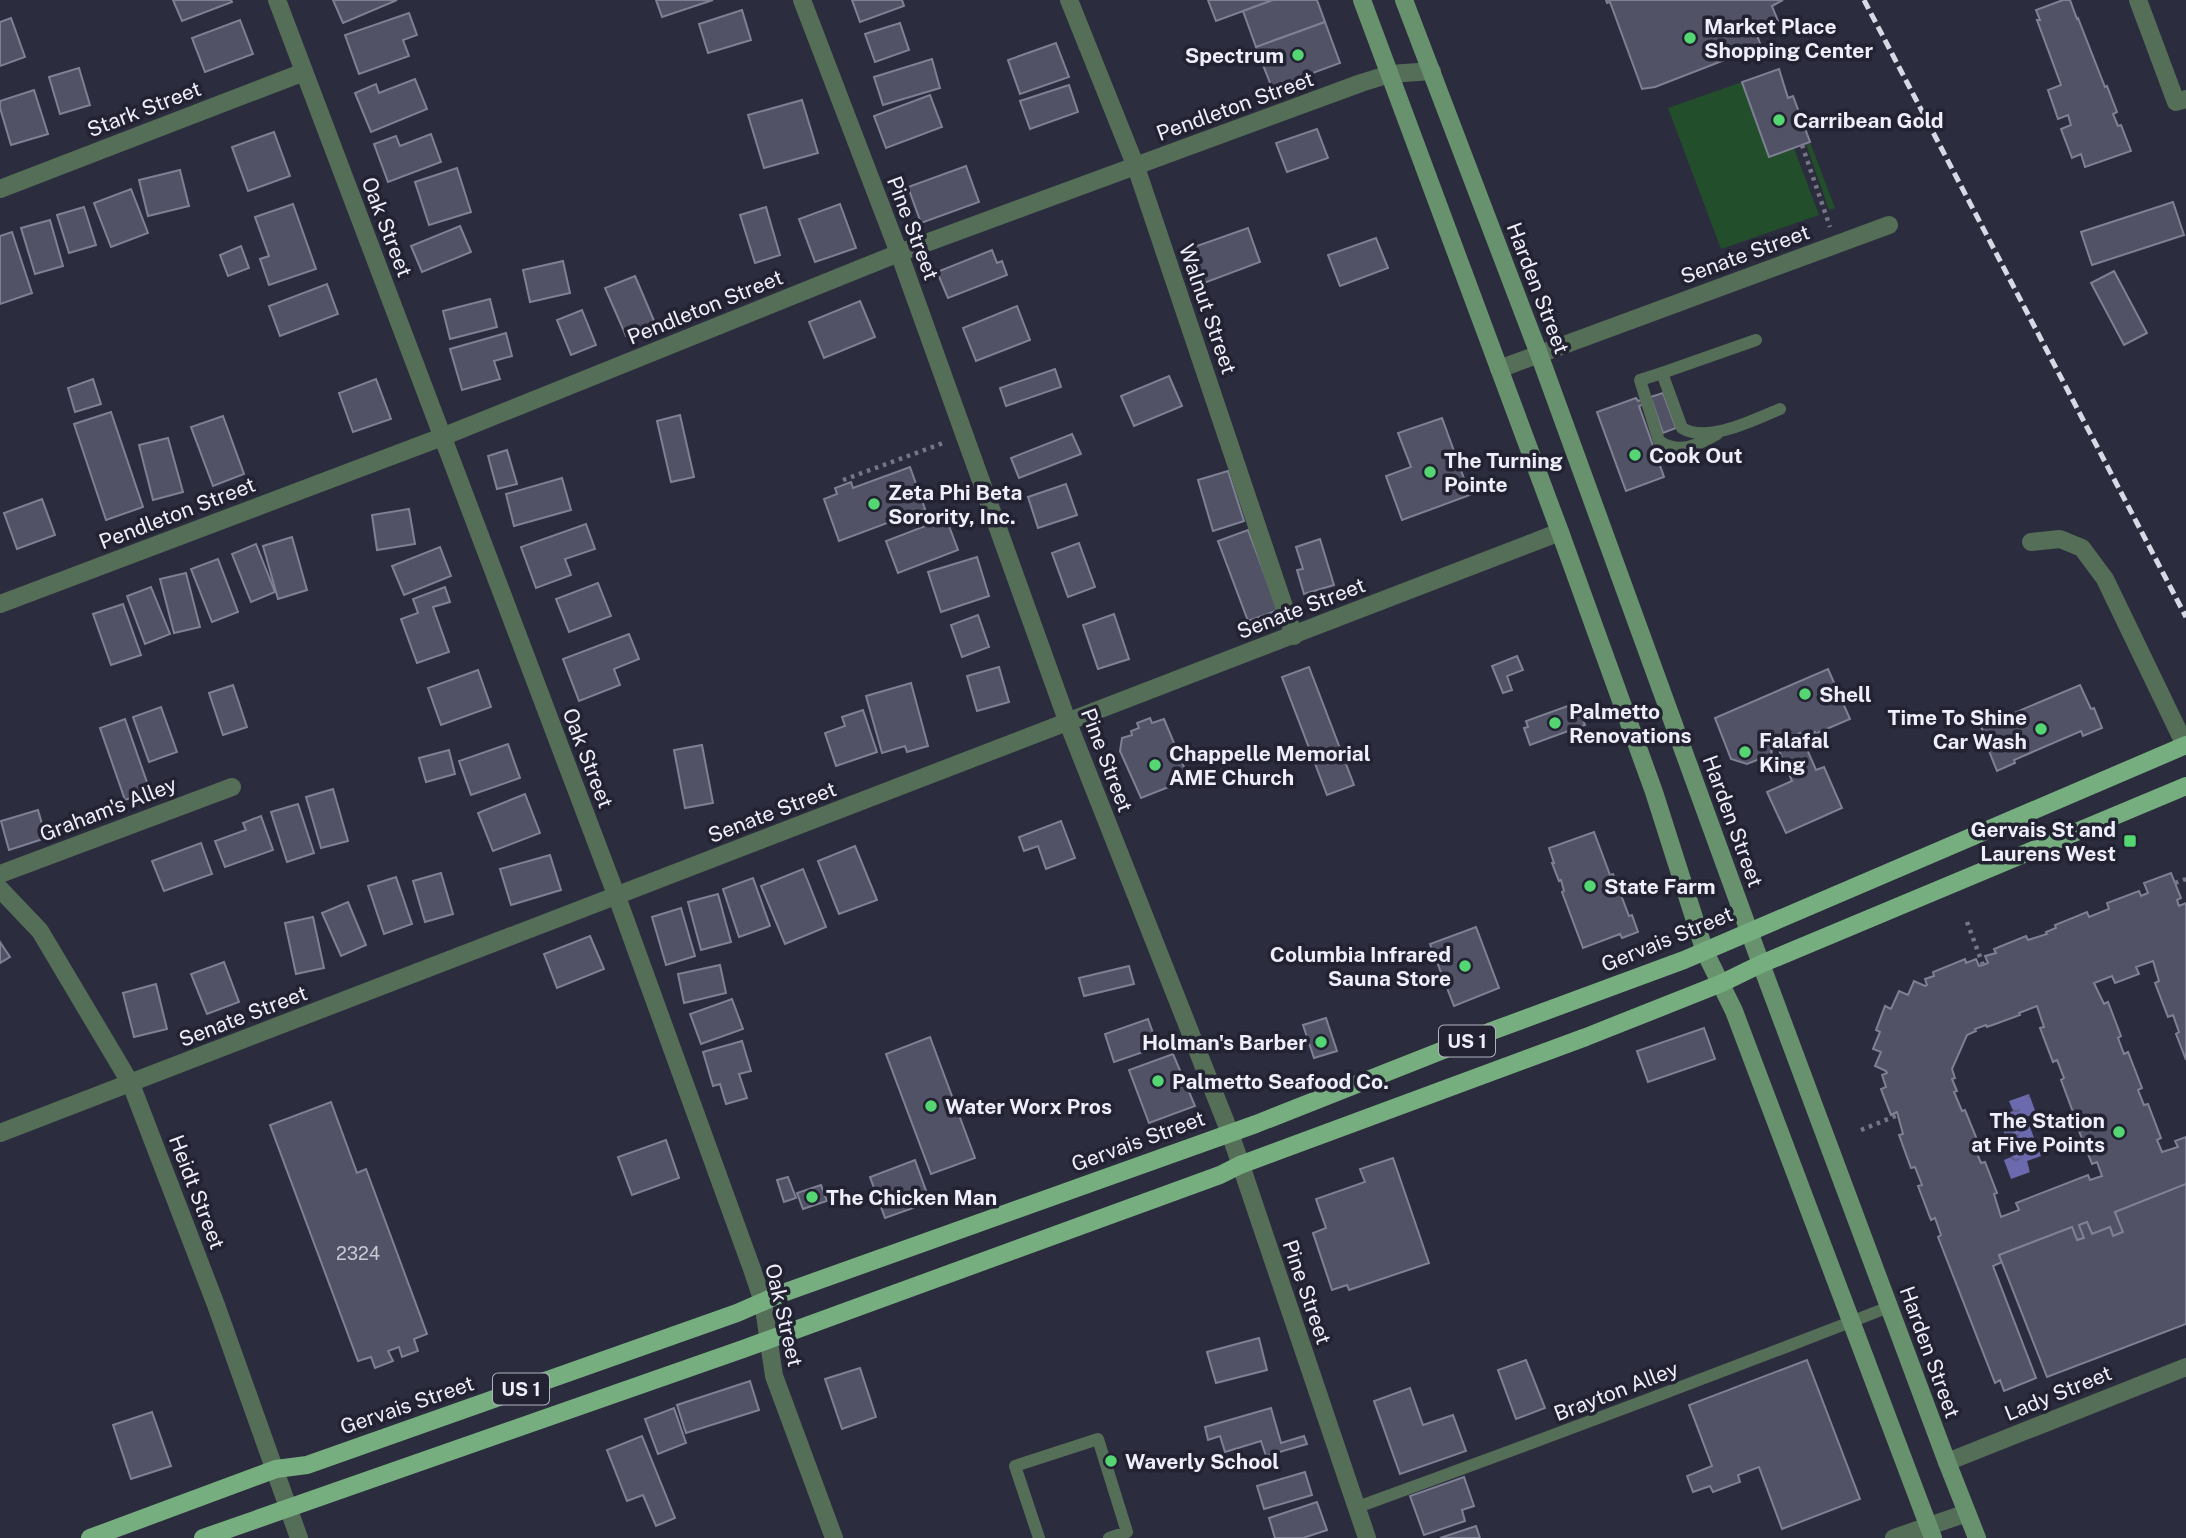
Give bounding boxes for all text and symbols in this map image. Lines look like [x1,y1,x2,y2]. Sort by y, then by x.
place label: Market Place Shopping Center [1704,14,1873,63]
marker: Market Place Shopping Center [1682,30,1698,46]
place label: Spectrum [1185,43,1284,68]
marker: Spectrum [1290,47,1306,63]
street label: Pendleton Street [1153,66,1317,146]
street label: Stark Street [84,76,204,142]
place label: Carribean Gold [1793,108,1944,133]
marker: Carribean Gold [1771,112,1787,128]
street label: Oak Street [357,173,417,281]
street label: Pine Street [882,173,944,283]
street label: Harden Street [1501,219,1575,357]
street label: Senate Street [1677,219,1813,289]
street label: Walnut Street [1174,241,1242,377]
street label: Pendleton Street [624,264,786,350]
place label: Cook Out [1649,443,1742,468]
marker: Cook Out [1627,447,1643,463]
place label: The Turning Pointe [1444,448,1563,497]
marker: The Turning Pointe [1422,464,1438,480]
street label: Pendleton Street [95,472,259,554]
place label: Zeta Phi Beta Sorority, Inc. [888,480,1022,529]
marker: Zeta Phi Beta Sorority, Inc. [866,496,882,512]
street label: Senate Street [1233,572,1369,644]
place label: Shell [1819,682,1872,707]
marker: Shell [1797,686,1813,702]
place label: Palmetto Renovations [1569,699,1691,748]
street label: Oak Street [558,704,618,812]
street label: Pine Street [1076,705,1138,815]
place label: Time To Shine Car Wash [1888,705,2027,754]
marker: Palmetto Renovations [1547,715,1563,731]
marker: Time To Shine Car Wash [2033,721,2049,737]
place label: Falafal King [1759,728,1830,777]
place label: Chappelle Memorial AME Church [1169,741,1371,790]
marker: Falafal King [1737,744,1753,760]
street label: Harden Street [1698,752,1768,890]
marker: Chappelle Memorial AME Church [1147,757,1163,773]
street label: Graham's Alley [36,771,180,847]
street label: Senate Street [704,776,840,848]
place label: Gervais St and Laurens West [1971,817,2116,866]
marker: Gervais St and Laurens West [2122,833,2138,849]
place label: State Farm [1604,874,1716,899]
marker: State Farm [1582,878,1598,894]
street label: Gervais Street [1597,901,1737,977]
place label: Columbia Infrared Sauna Store [1270,942,1451,991]
marker: Columbia Infrared Sauna Store [1457,958,1473,974]
street label: Senate Street [175,980,311,1052]
road number: US 1 [1439,1026,1495,1056]
place label: Holman's Barber [1142,1030,1307,1055]
marker: Holman's Barber [1313,1034,1329,1050]
place label: Palmetto Seafood Co. [1172,1069,1389,1094]
marker: Palmetto Seafood Co. [1150,1073,1166,1089]
place label: Water Worx Pros [945,1094,1112,1119]
marker: Water Worx Pros [923,1098,939,1114]
street label: Gervais Street [1068,1105,1208,1177]
place label: The Station at Five Points [1971,1108,2105,1157]
marker: The Station at Five Points [2111,1124,2127,1140]
street label: Heidt Street [164,1131,230,1253]
place label: The Chicken Man [826,1185,997,1210]
marker: The Chicken Man [804,1189,820,1205]
street label: Pine Street [1277,1236,1337,1348]
house number: 2324 [336,1243,380,1264]
street label: Oak Street [760,1261,808,1369]
street label: Harden Street [1895,1283,1965,1421]
street label: Brayton Alley [1550,1356,1682,1426]
street label: Lady Street [2001,1360,2115,1426]
street label: Gervais Street [337,1370,477,1440]
road number: US 1 [493,1373,549,1404]
place label: Waverly School [1125,1449,1279,1474]
marker: Waverly School [1103,1453,1119,1469]

